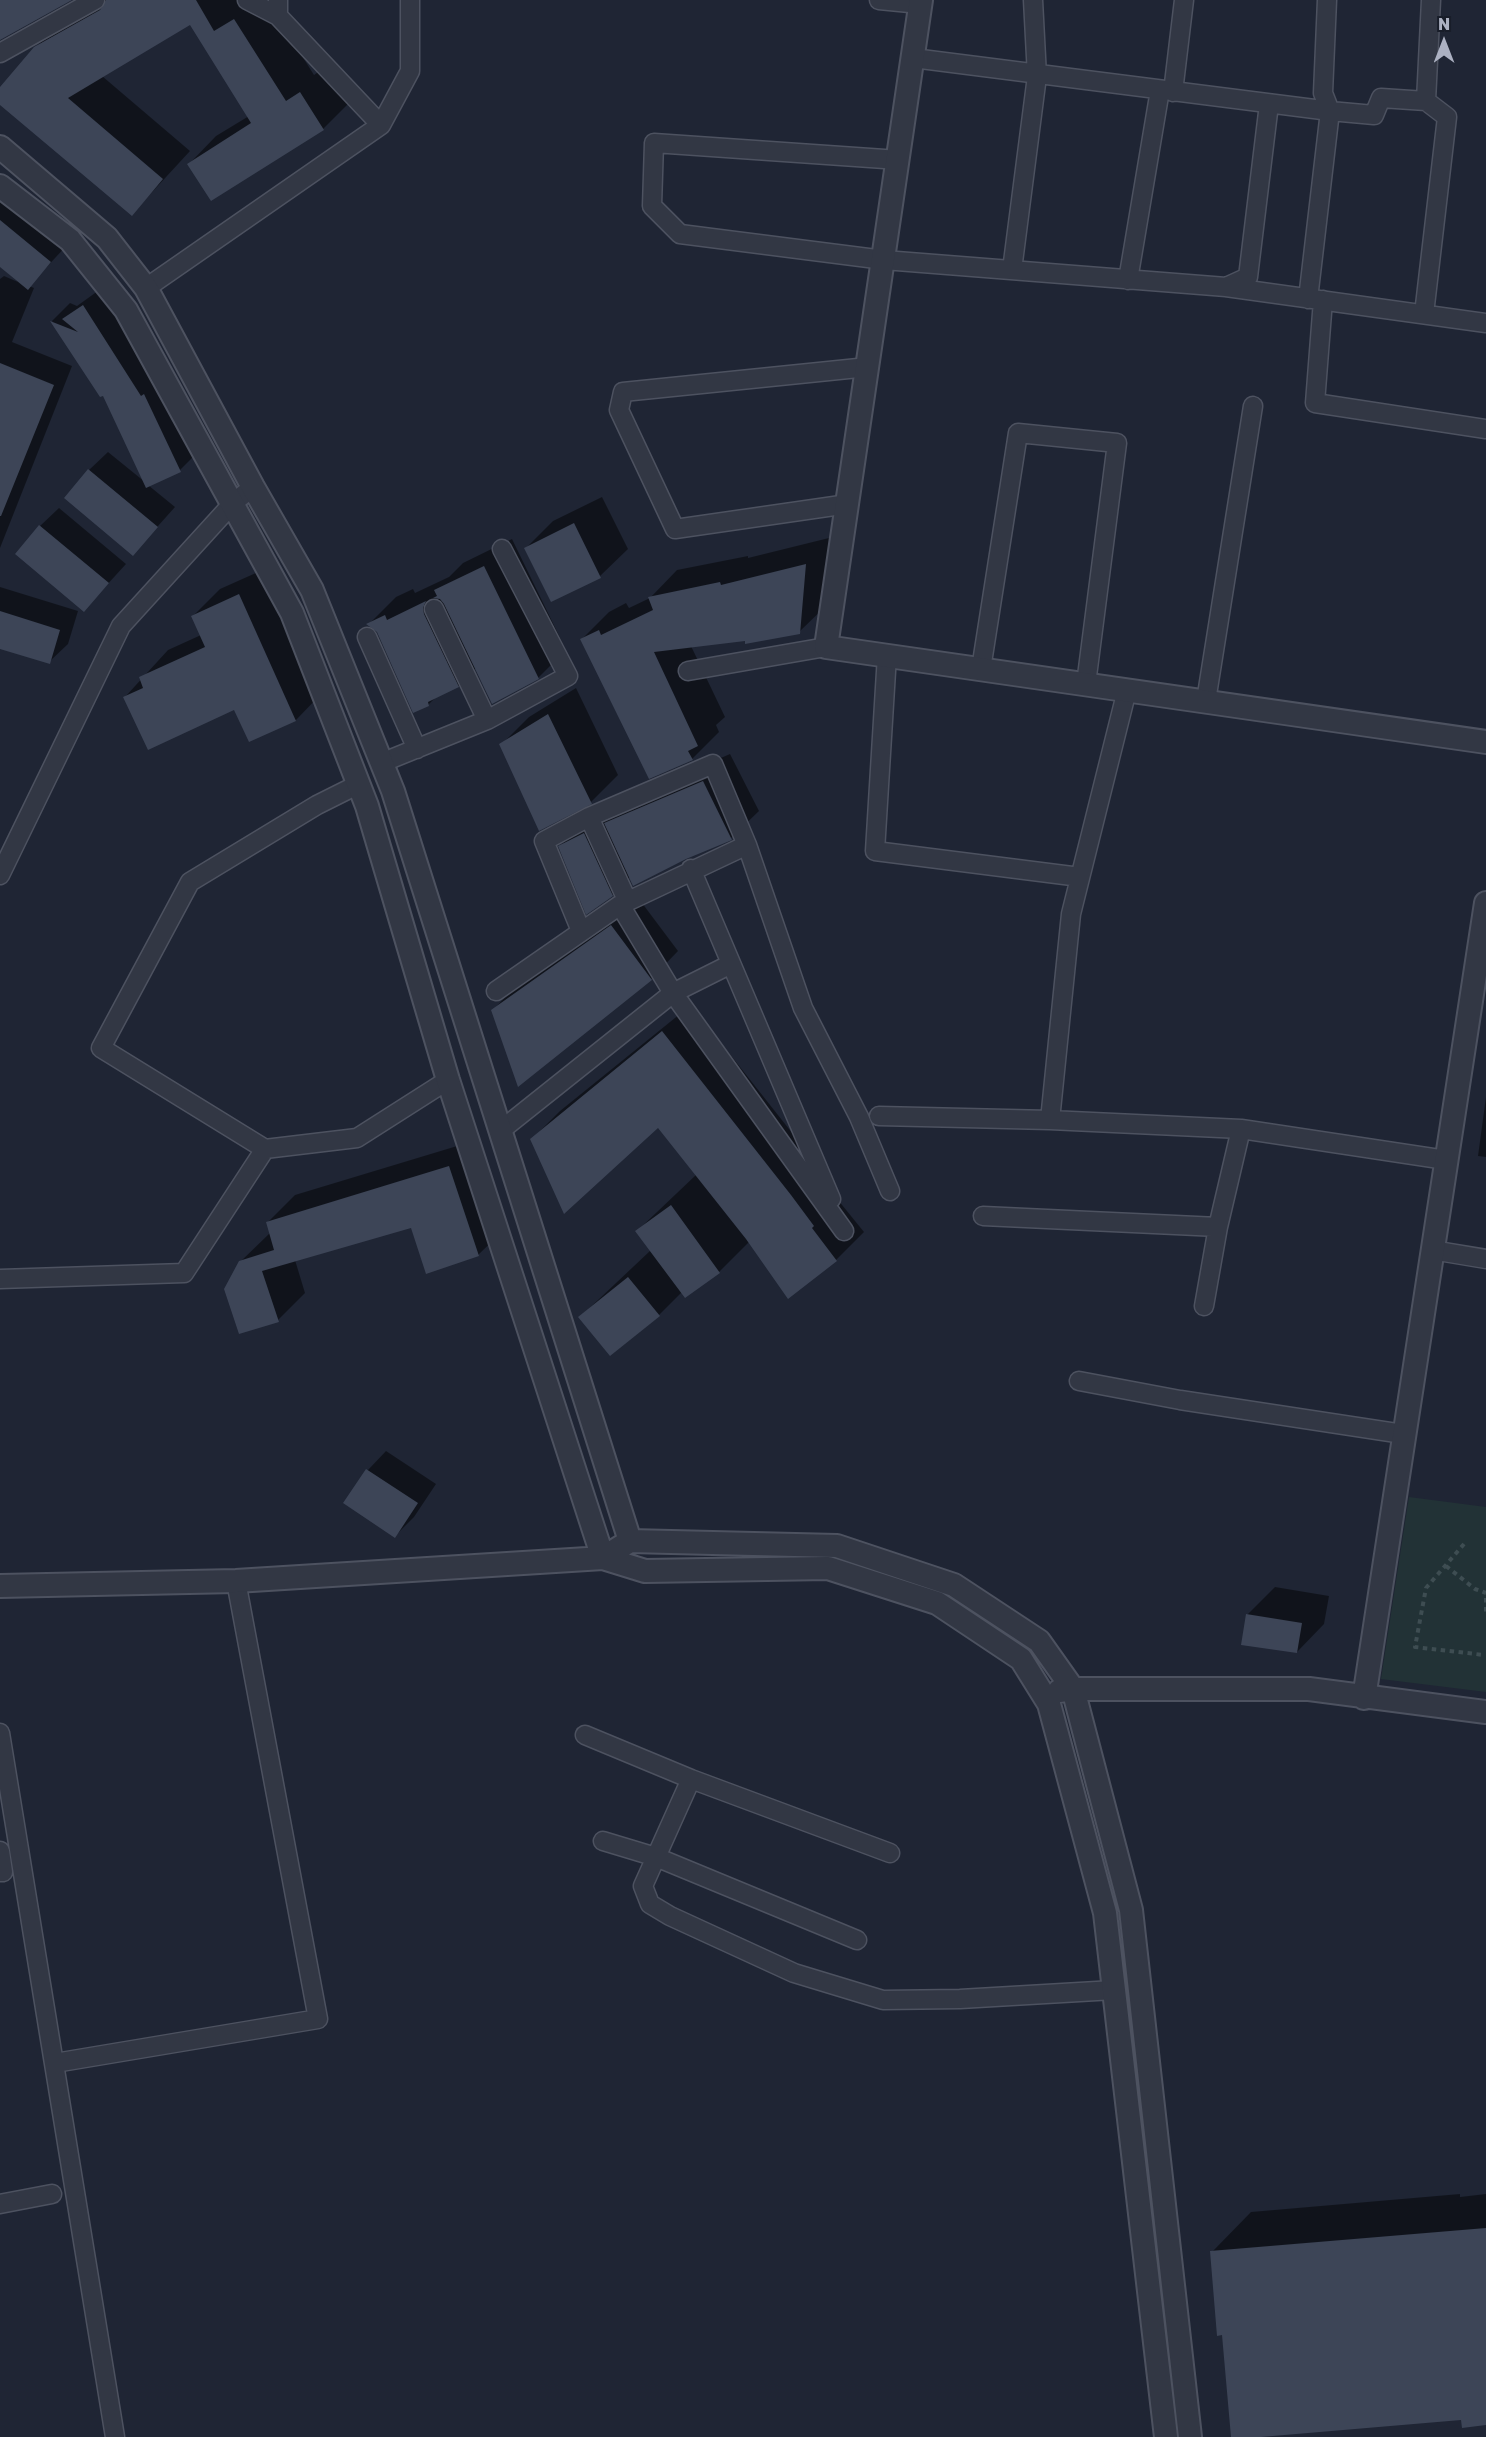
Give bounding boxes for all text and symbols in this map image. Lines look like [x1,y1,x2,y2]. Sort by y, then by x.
north arrow [1414,12,1474,72]
text: N [1438,14,1450,34]

